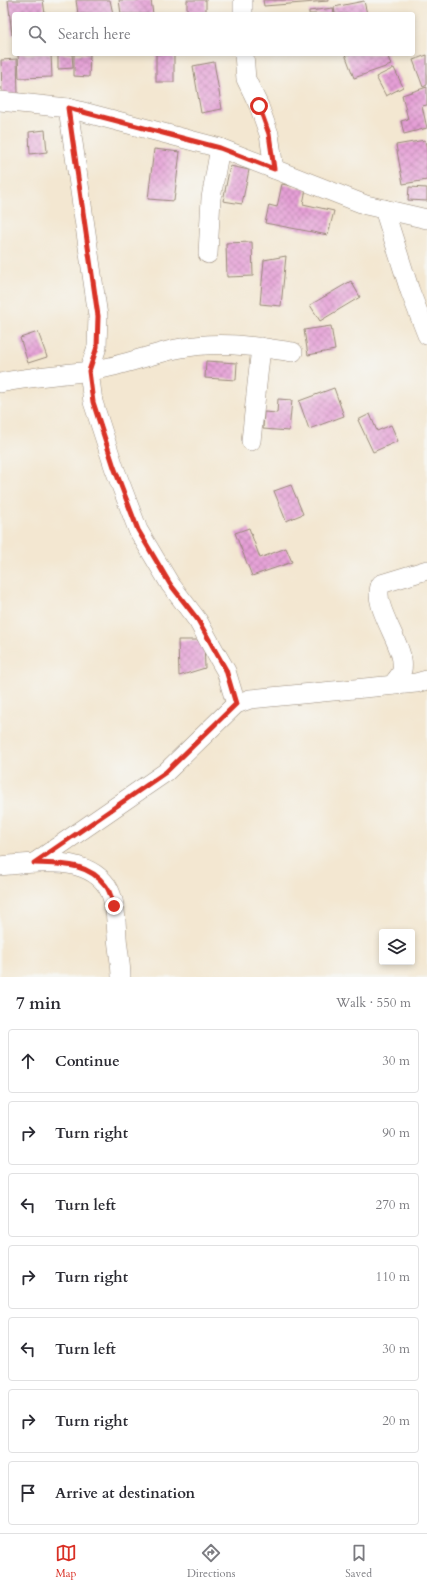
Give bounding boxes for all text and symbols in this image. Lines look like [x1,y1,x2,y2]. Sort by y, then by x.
search box [12,12,415,56]
icon: search [26,23,48,45]
text: Search here [58,24,131,44]
route start [250,97,268,115]
route end [105,897,123,915]
map controls [379,929,415,965]
button: layers [379,929,415,965]
text: 7 min [16,992,61,1015]
text: Walk · 550 m [336,994,411,1012]
icon: ahead [17,1050,39,1072]
text: Continue [55,1051,120,1071]
text: 30 m [382,1052,410,1070]
icon: right [17,1122,39,1144]
text: Turn right [55,1123,128,1143]
text: 90 m [382,1124,410,1142]
icon: left [17,1194,39,1216]
text: Turn left [55,1195,116,1215]
text: 270 m [376,1196,410,1214]
icon: right [17,1266,39,1288]
text: Turn right [55,1267,128,1287]
text: 110 m [376,1268,410,1286]
icon: left [17,1338,39,1360]
text: Turn left [55,1339,116,1359]
text: 30 m [382,1340,410,1358]
icon: right [17,1410,39,1432]
text: Turn right [55,1411,128,1431]
text: 20 m [382,1412,410,1430]
icon: arrive [17,1482,39,1504]
text: Arrive at destination [55,1483,195,1503]
tab: Map [55,1542,77,1581]
tab: Directions [187,1542,235,1581]
tab: Saved [345,1542,372,1581]

